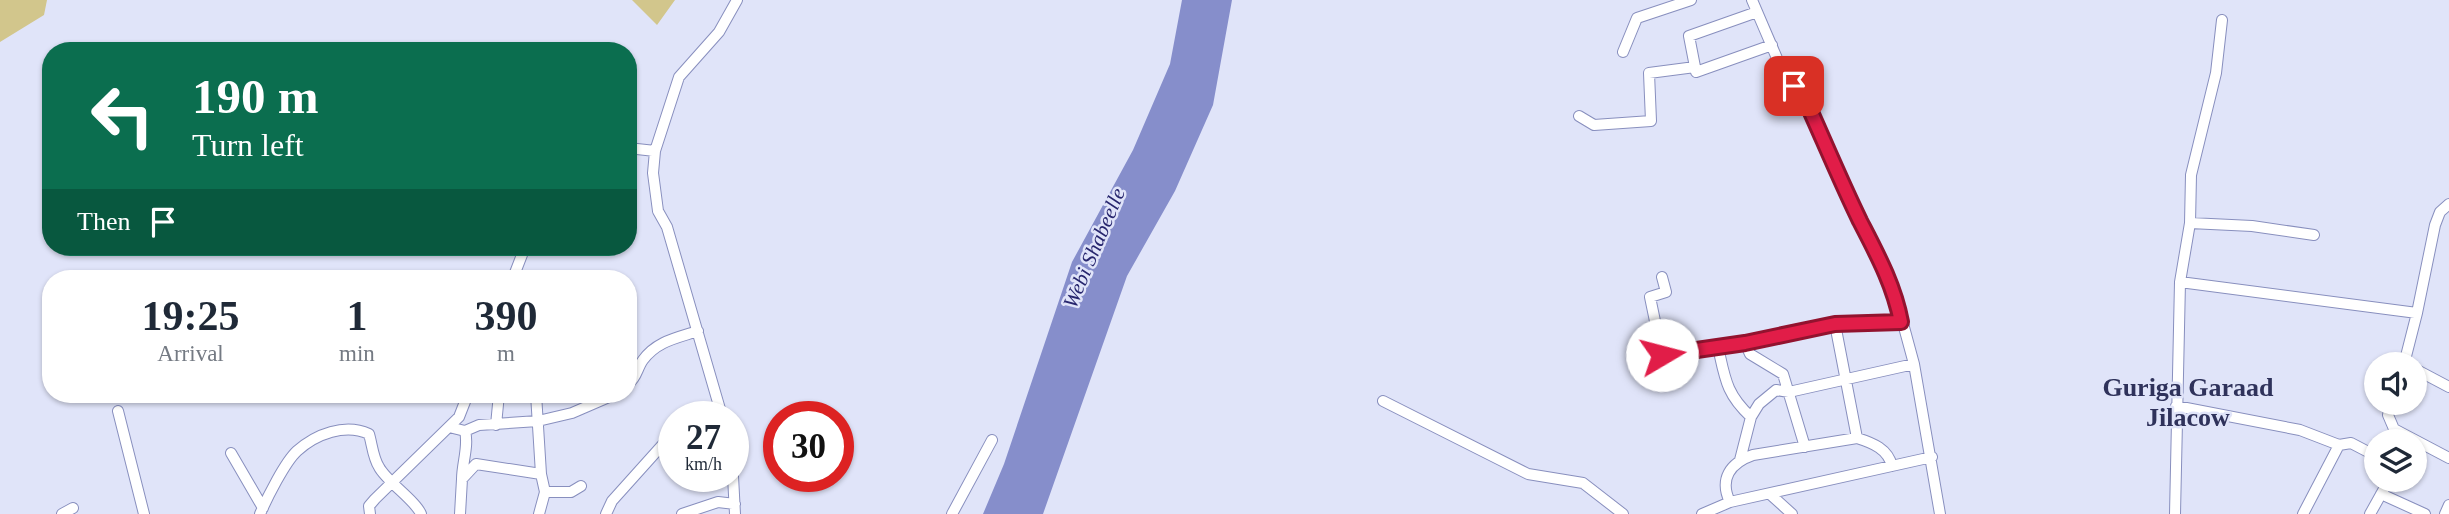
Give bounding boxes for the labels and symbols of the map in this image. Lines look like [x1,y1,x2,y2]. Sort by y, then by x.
pin [1764,56,1824,116]
water label: Webi Shabeelle [1058,184,1130,312]
position arrow [1625,318,1699,392]
district label: Guriga Garaad Jilacow [2102,373,2274,432]
speed limit sign: 30 [763,401,854,492]

